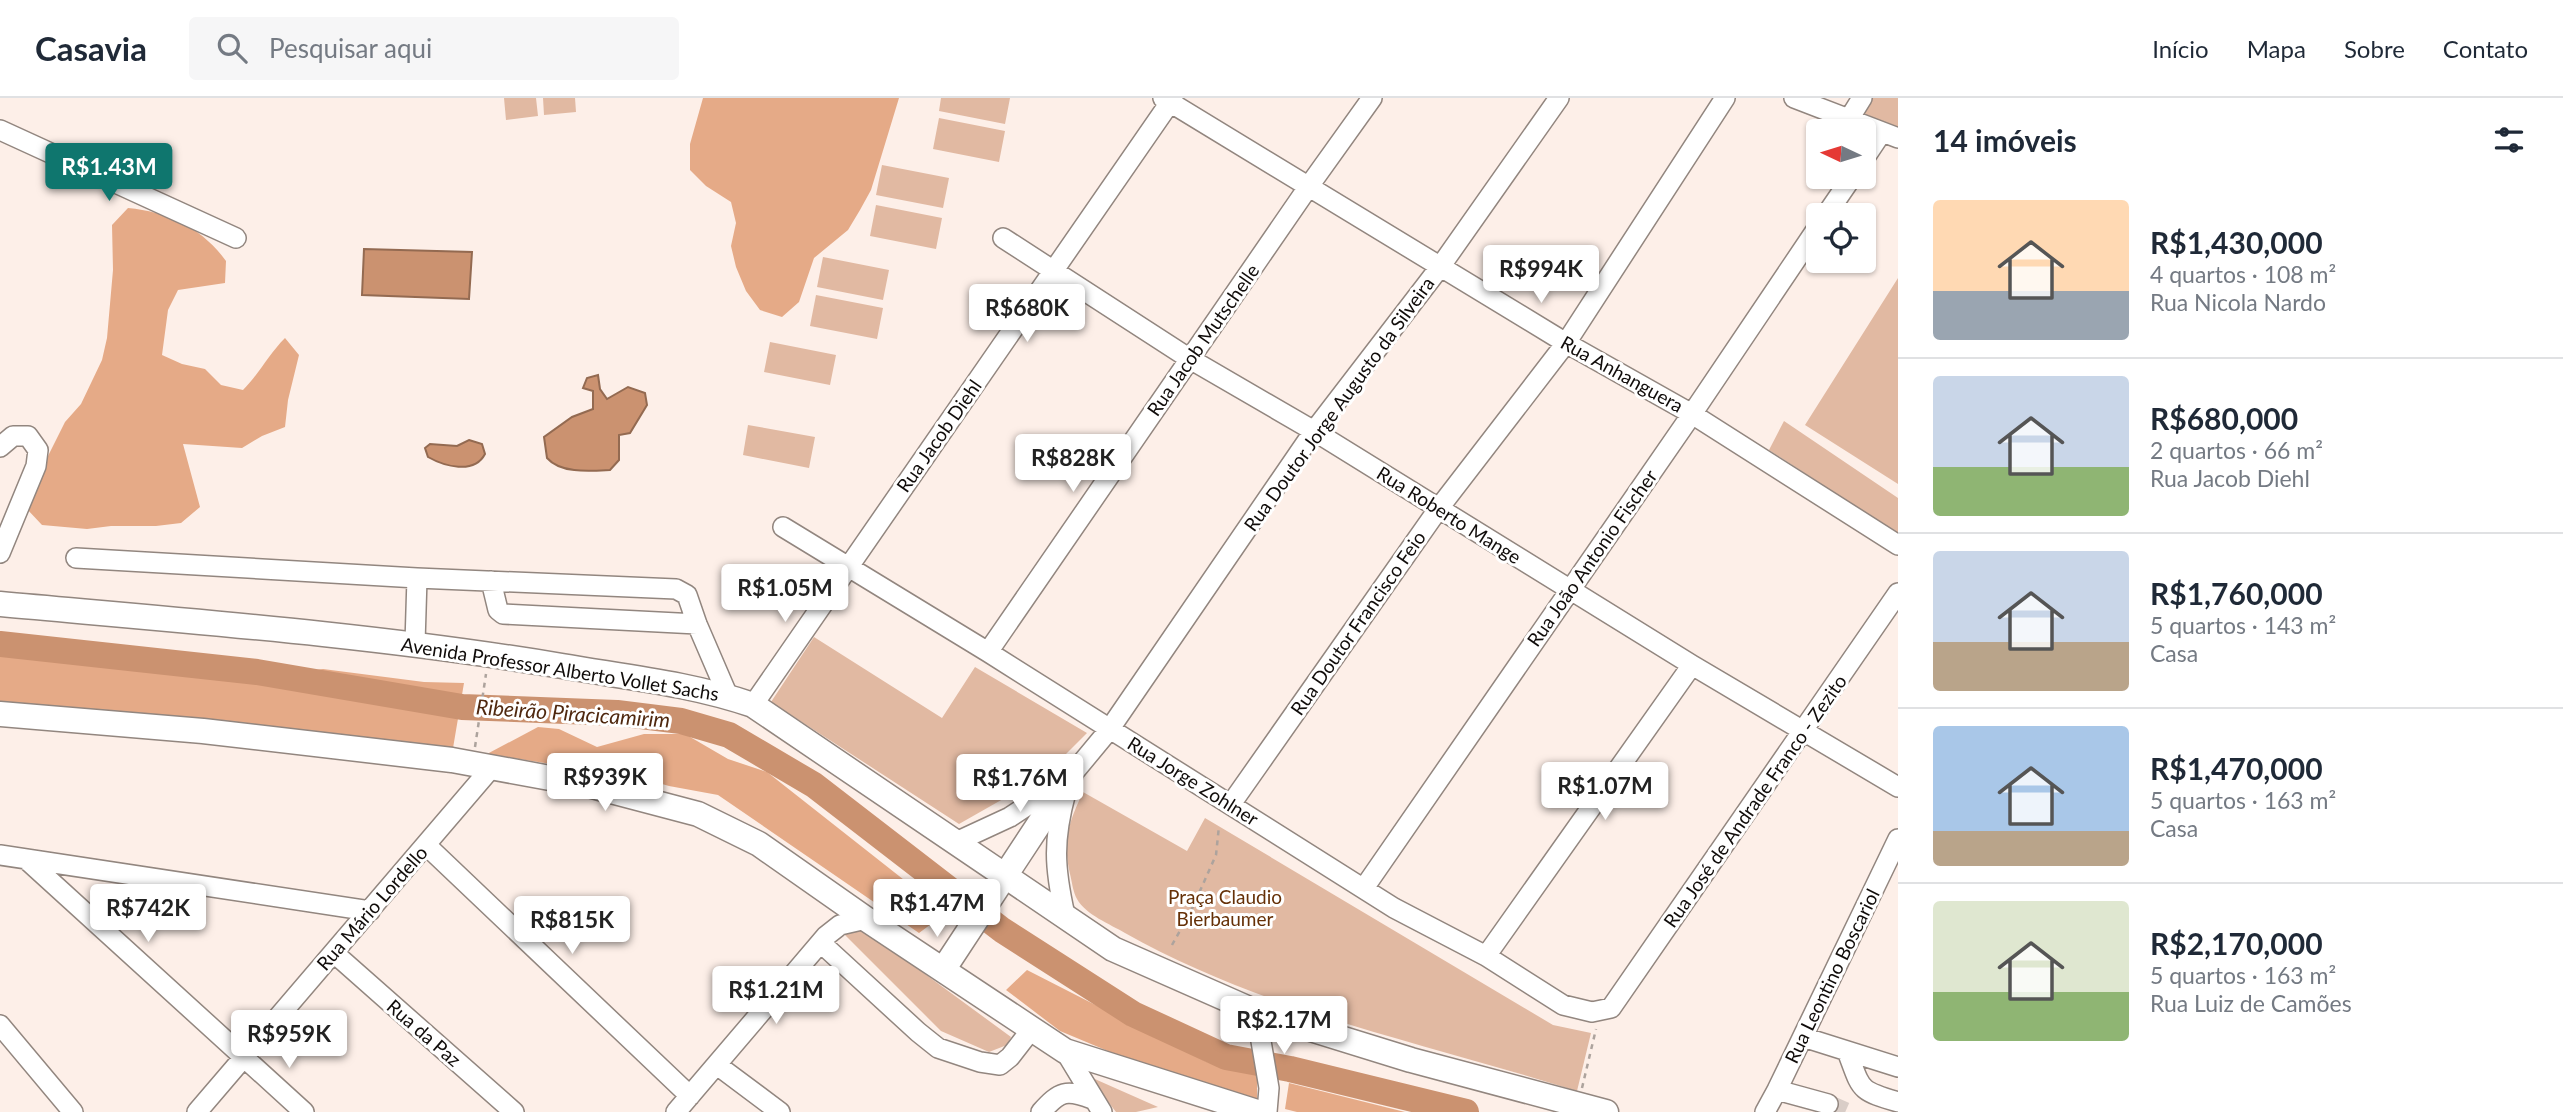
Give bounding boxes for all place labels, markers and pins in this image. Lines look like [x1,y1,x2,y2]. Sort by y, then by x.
pin: R$1.43M [44,144,174,203]
pin: R$994K [1484,246,1598,305]
pin: R$680K [970,285,1084,344]
pin: R$828K [1016,434,1130,494]
pin: R$1.05M [720,564,850,624]
pin: R$939K [548,754,662,813]
pin: R$1.76M [955,754,1085,814]
pin: R$1.07M [1540,762,1670,822]
pin: R$1.47M [872,880,1002,939]
pin: R$742K [91,884,205,944]
pin: R$815K [515,896,629,956]
pin: R$1.21M [711,967,841,1026]
pin: R$2.17M [1219,996,1349,1056]
pin: R$959K [232,1010,346,1070]

